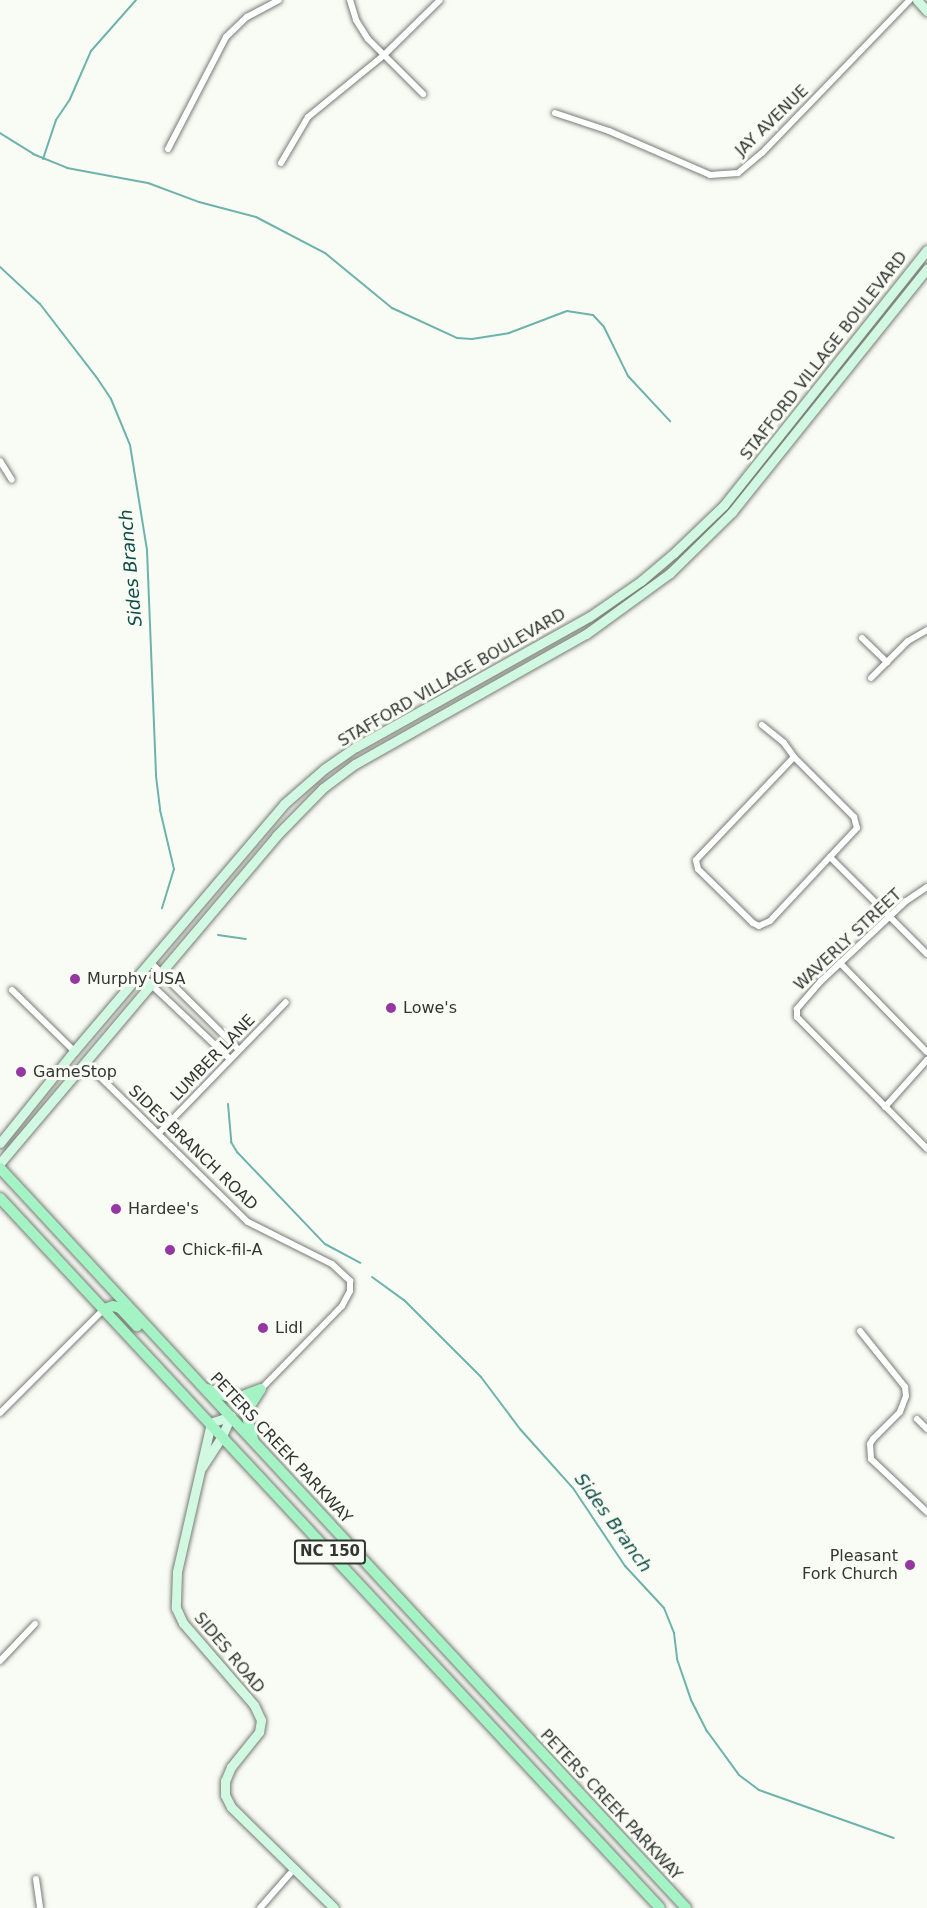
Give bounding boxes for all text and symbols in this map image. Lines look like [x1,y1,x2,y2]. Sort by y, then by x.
street label: JAY AVENUE [732,82,812,160]
street label: STAFFORD VILLAGE BOULEVARD [737,248,911,464]
water label: Sides Branch [115,509,147,627]
street label: STAFFORD VILLAGE BOULEVARD [335,605,569,751]
street label: WAVERLY STREET [790,885,906,995]
place label: Murphy USA [87,969,185,989]
marker: Murphy USA [68,972,82,986]
place label: Lowe's [403,998,457,1018]
marker: Lowe's [384,1001,398,1015]
street label: LUMBER LANE [167,1011,259,1105]
place label: GameStop [33,1062,117,1082]
marker: GameStop [14,1065,28,1079]
street label: SIDES BRANCH ROAD [125,1081,261,1215]
place label: Hardee's [128,1199,199,1219]
marker: Hardee's [109,1202,123,1216]
place label: Chick-fil-A [182,1240,262,1260]
marker: Chick-fil-A [163,1243,177,1257]
place label: Lidl [275,1318,303,1338]
marker: Lidl [256,1321,270,1335]
street label: PETERS CREEK PARKWAY [206,1369,356,1527]
water label: Sides Branch [570,1469,656,1577]
road number: NC 150 [292,1540,368,1564]
place label: Pleasant Fork Church [802,1546,898,1584]
marker: Pleasant Fork Church [903,1558,917,1572]
street label: SIDES ROAD [190,1609,268,1697]
street label: PETERS CREEK PARKWAY [536,1726,686,1884]

